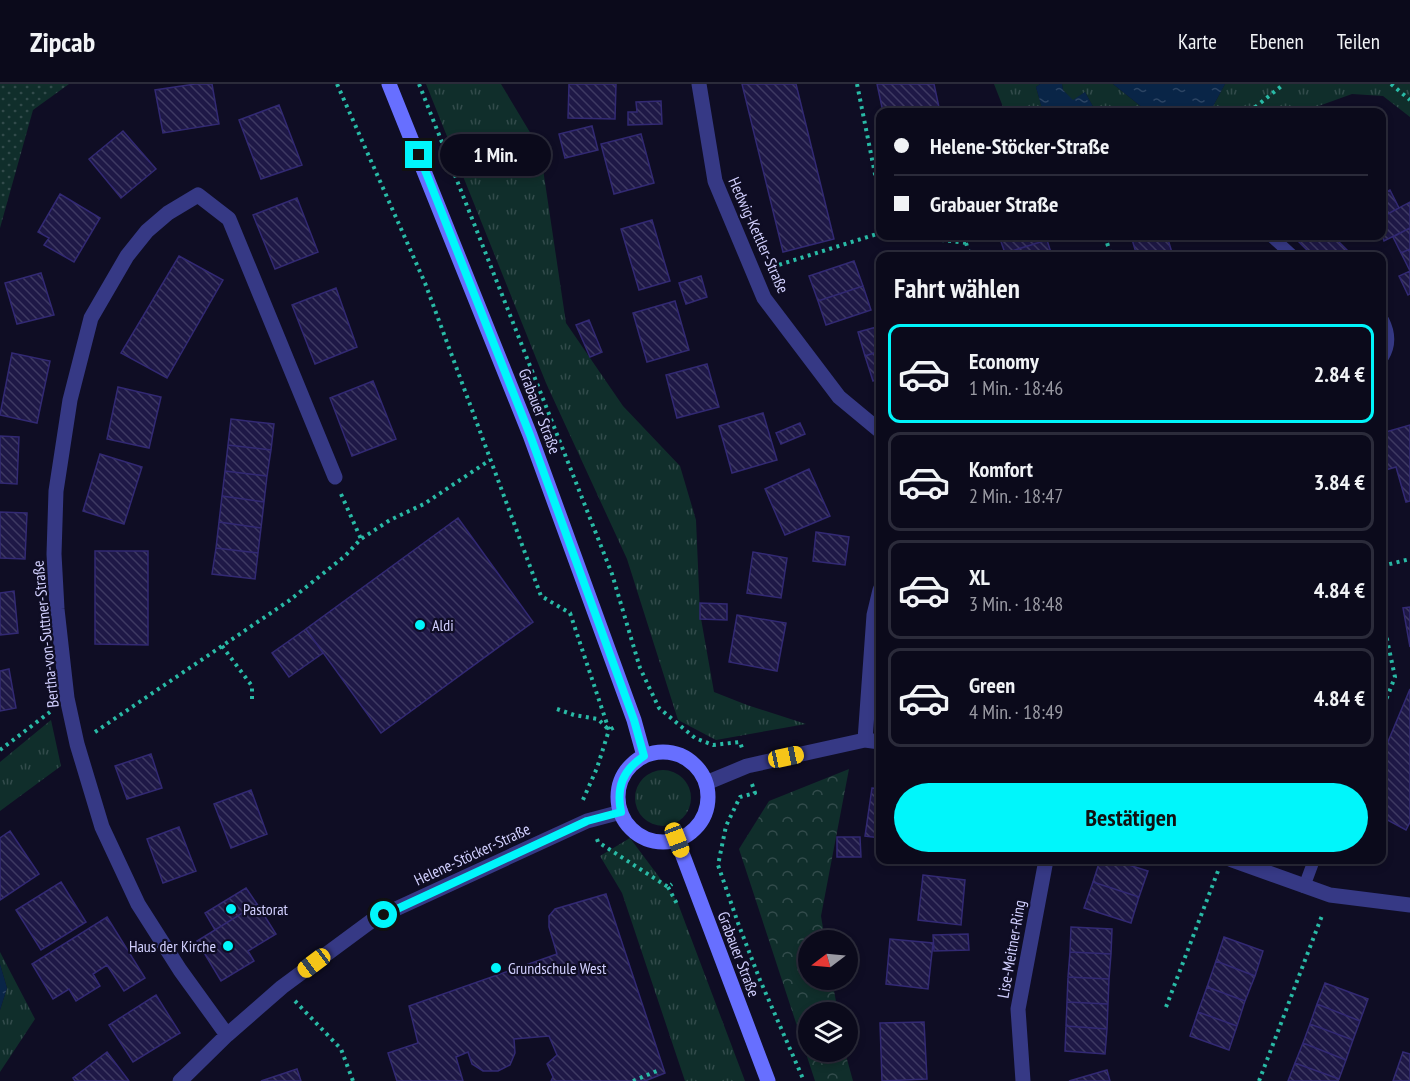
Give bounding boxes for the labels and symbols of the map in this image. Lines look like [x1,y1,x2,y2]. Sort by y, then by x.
callout: 1 Min. [440,134,551,176]
route end [405,141,432,168]
street label: Hedwig-Kettler-Straße [724,174,794,296]
street label: Grabauer Straße [515,366,565,456]
street label: Bertha-von-Suttner-Straße [27,559,63,709]
place label: Aldi [432,615,454,635]
marker: Aldi [413,618,427,632]
car [767,744,805,770]
street label: Helene-Stöcker-Straße [411,818,533,890]
car [662,820,692,860]
street label: Lise-Meitner-Ring [993,898,1029,1000]
place label: Pastorat [243,899,289,919]
route start [370,901,397,928]
marker: Pastorat [224,902,238,916]
street label: Grabauer Straße [714,909,764,999]
north arrow [798,930,858,990]
place label: Haus der Kirche [129,936,216,956]
marker: Haus der Kirche [221,939,235,953]
car [294,945,334,981]
place label: Grundschule West [508,958,607,978]
marker: Grundschule West [489,961,503,975]

